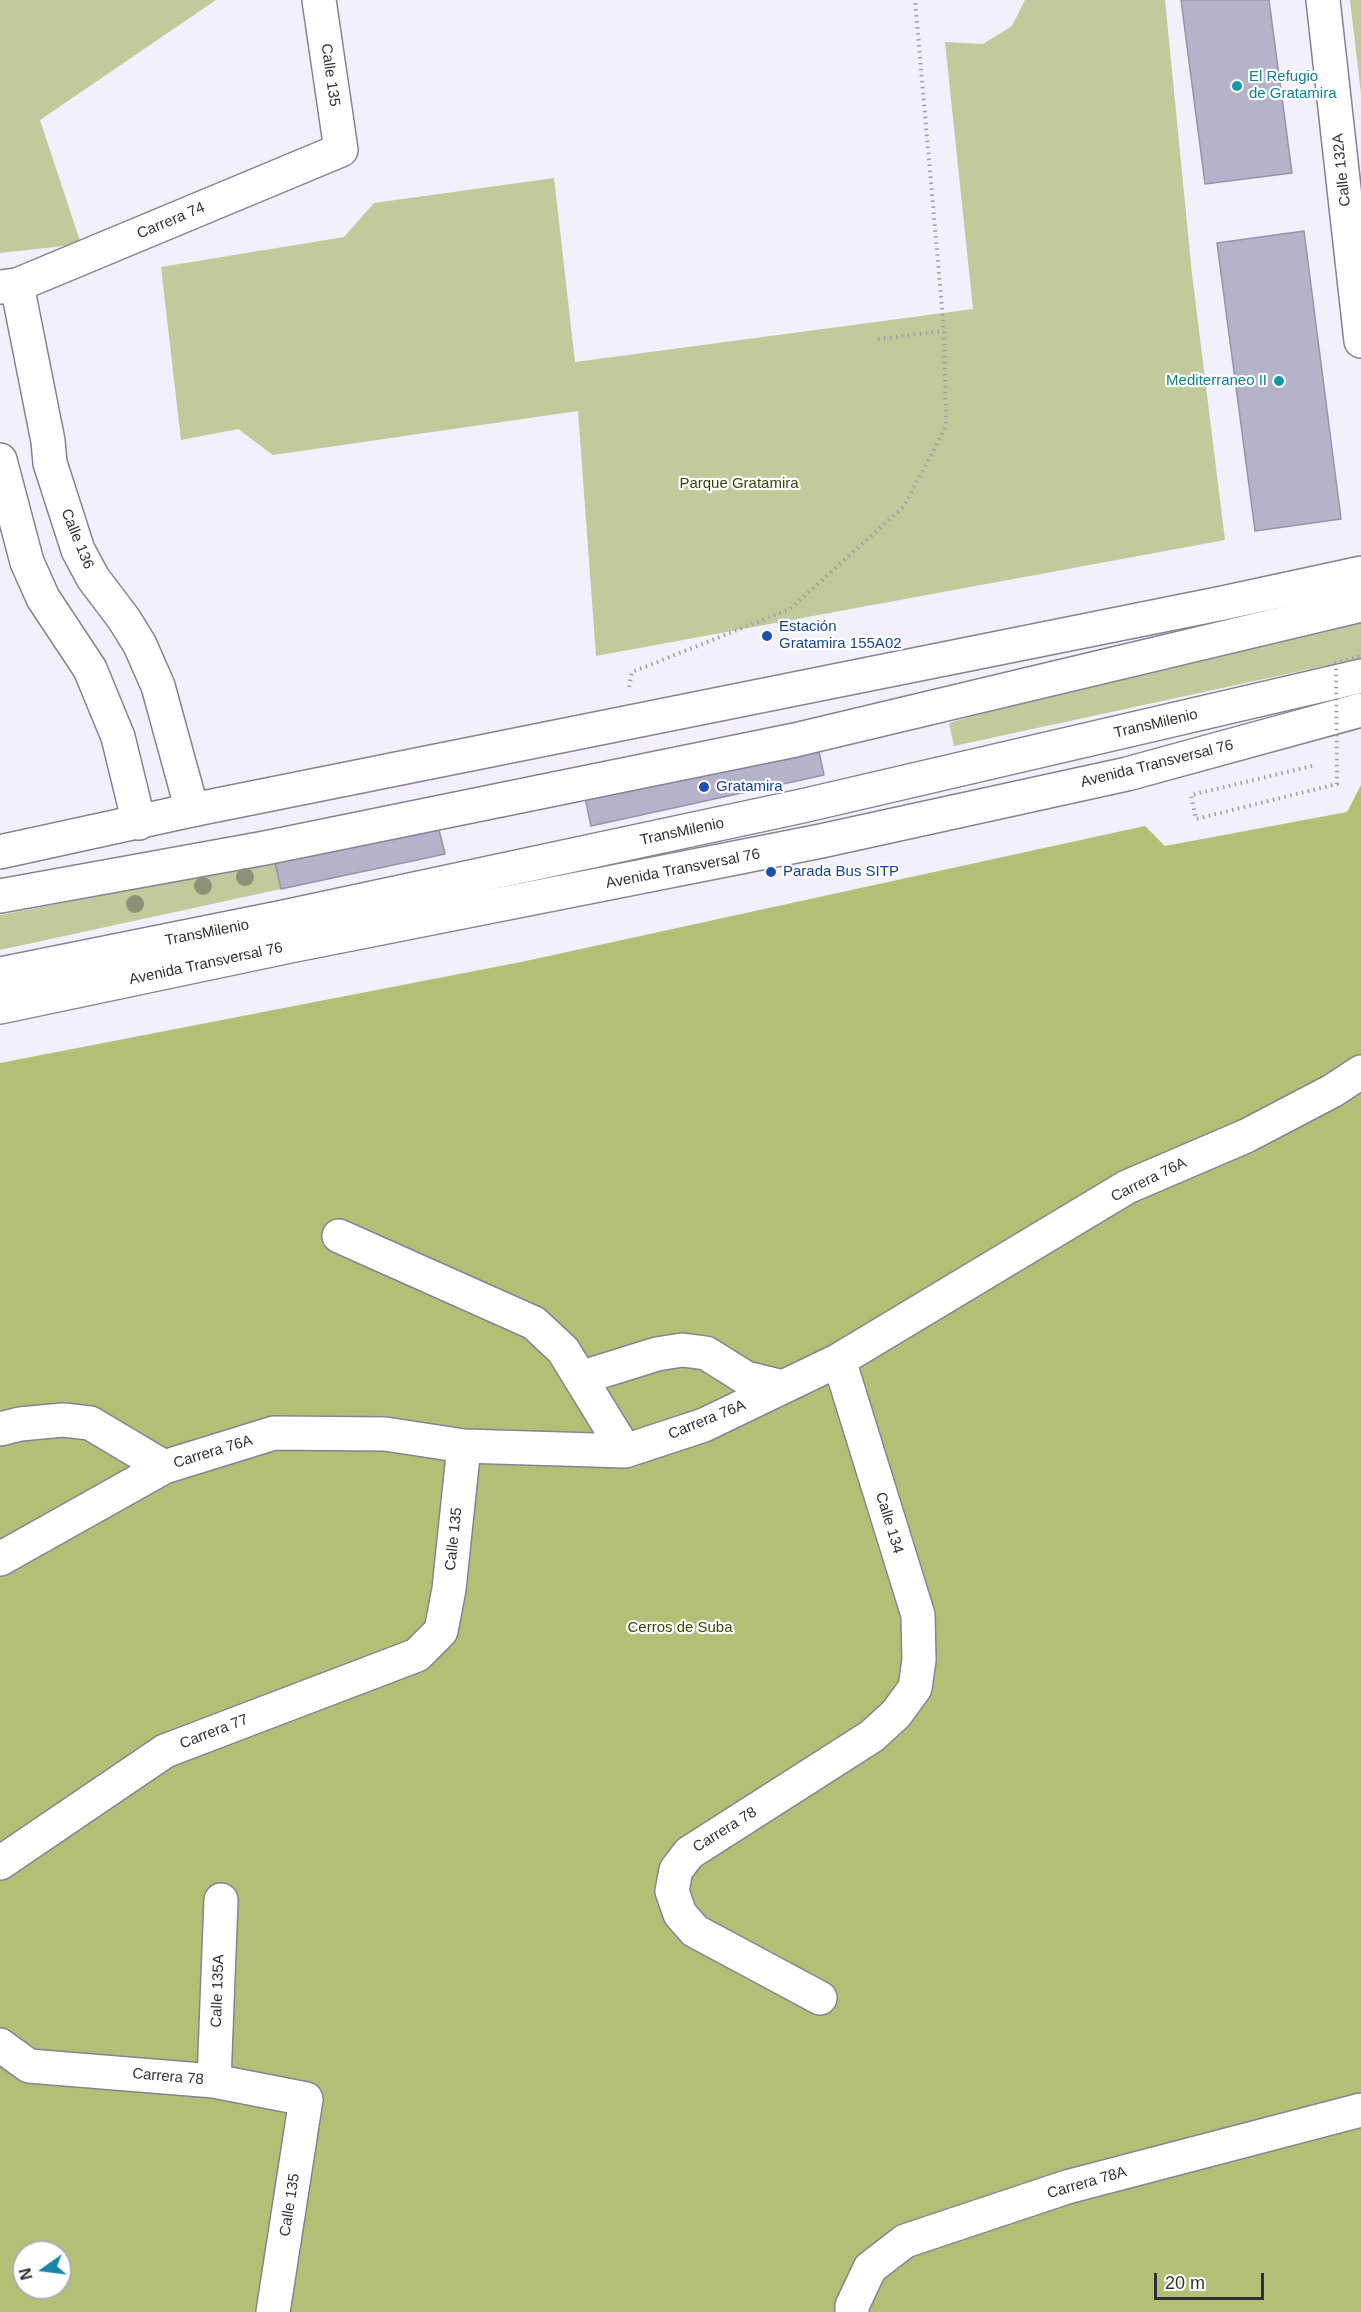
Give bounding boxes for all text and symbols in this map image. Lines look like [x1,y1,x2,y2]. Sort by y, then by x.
street label: Calle 135 [317,42,343,108]
place label: El Refugio de Gratamira [1249,68,1337,103]
marker: El Refugio de Gratamira [1230,79,1244,93]
street label: Calle 132A [1329,133,1355,207]
street label: Carrera 74 [134,199,208,243]
place label: Mediterraneo II [1166,372,1267,390]
marker: Mediterraneo II [1272,374,1286,388]
park label: Parque Gratamira [679,475,799,493]
street label: Calle 136 [57,506,97,572]
place label: Estación Gratamira 155A02 [779,618,902,653]
marker: Estación Gratamira 155A02 [760,629,774,643]
street label: TransMilenio [1112,706,1200,742]
street label: Avenida Transversal 76 [1079,736,1235,792]
place label: Gratamira [716,778,783,796]
marker: Gratamira [697,780,711,794]
street label: TransMilenio [638,814,726,850]
street label: Avenida Transversal 76 [604,845,762,893]
place label: Parada Bus SITP [783,863,899,881]
marker: Parada Bus SITP [764,865,778,879]
street label: TransMilenio [163,916,251,950]
street label: Avenida Transversal 76 [127,939,285,989]
street label: Carrera 76A [1108,1154,1190,1206]
street label: Carrera 76A [666,1396,748,1444]
street label: Carrera 76A [171,1431,255,1473]
street label: Calle 134 [871,1490,907,1556]
street label: Calle 135 [442,1507,466,1571]
park label: Cerros de Suba [627,1619,733,1637]
street label: Carrera 77 [177,1711,251,1753]
street label: Carrera 78 [690,1803,760,1857]
street label: Calle 135A [208,1954,228,2028]
street label: Carrera 78 [132,2065,204,2089]
street label: Carrera 78A [1045,2163,1129,2203]
street label: Calle 135 [276,2172,304,2238]
north arrow [12,2240,72,2300]
scale bar [1157,2261,1266,2299]
text: N [16,2266,36,2282]
text: 20 m [1165,2273,1205,2293]

